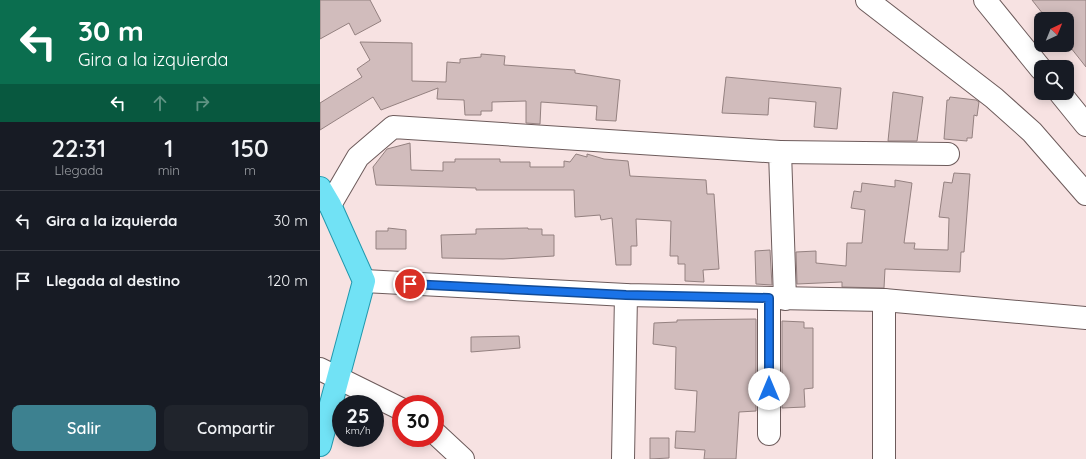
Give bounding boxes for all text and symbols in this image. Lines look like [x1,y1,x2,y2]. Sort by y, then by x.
north arrow [1034,12,1074,52]
map controls [1034,12,1074,100]
text: 30 m [78,13,144,48]
icon: left [12,16,64,68]
text: Gira a la izquierda [78,48,229,71]
button: search [1034,60,1074,100]
icon: left [107,92,129,114]
icon: ahead [149,92,171,114]
icon: right [191,92,213,114]
text: 22:31 [51,133,106,163]
text: 1 [164,133,173,163]
text: 150 [231,133,269,163]
text: Llegada [54,162,103,178]
text: min [158,162,180,178]
text: m [244,162,256,178]
icon: left [12,210,34,232]
text: Gira a la izquierda [46,211,178,230]
text: 30 m [273,211,308,230]
pin [393,267,427,301]
icon: arrive [12,270,34,292]
text: Llegada al destino [46,271,180,290]
text: 120 m [267,271,308,290]
icon: arrive [399,273,421,295]
position arrow [748,368,790,410]
speed limit sign: 30 [392,395,444,447]
text: 25 [347,403,369,428]
button: Salir [12,405,156,451]
button: Compartir [164,405,308,451]
text: km/h [345,424,371,437]

